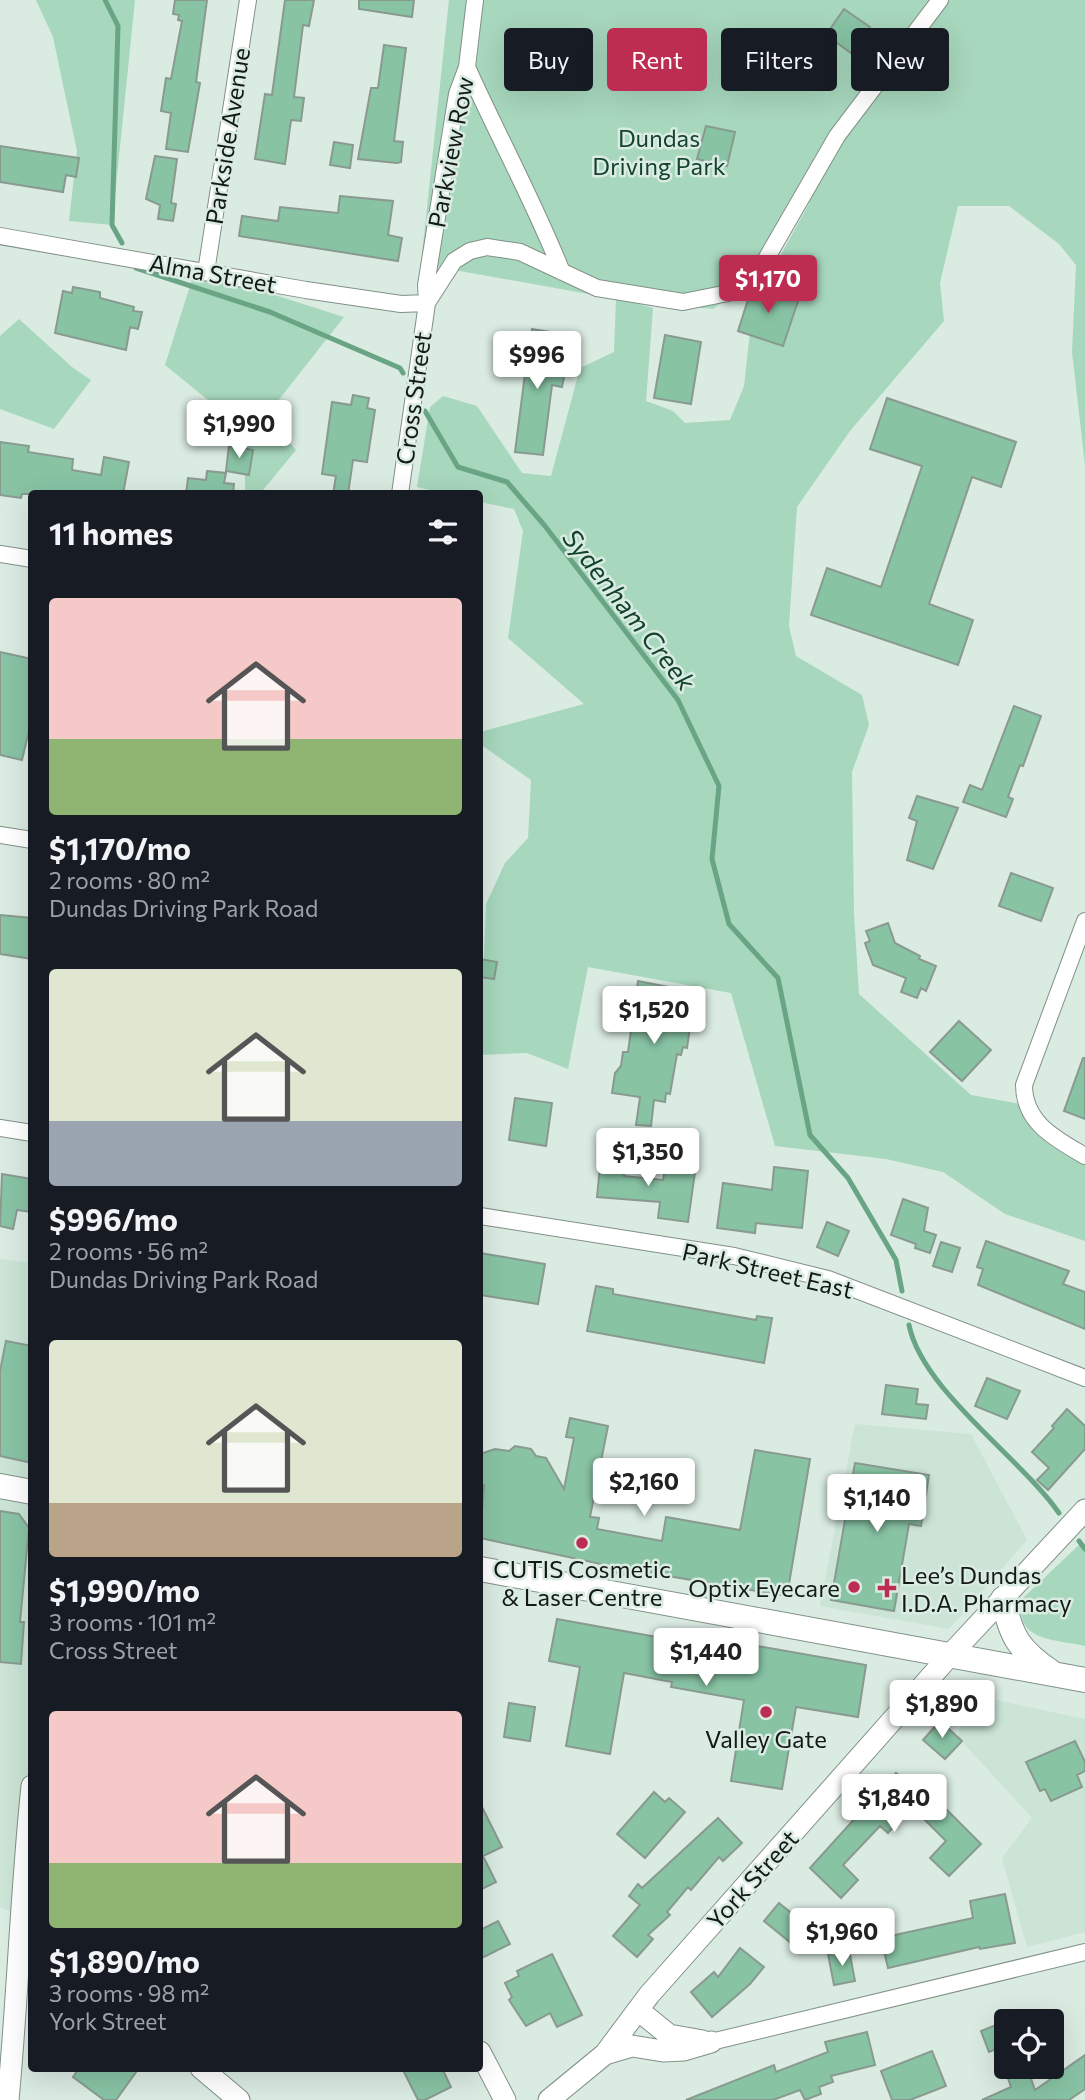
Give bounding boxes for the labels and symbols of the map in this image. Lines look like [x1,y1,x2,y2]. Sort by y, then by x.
street label: Parkside Avenue [199,46,255,226]
street label: Parkview Row [421,74,479,230]
park label: Dundas Driving Park [592,123,726,180]
street label: Alma Street [147,248,279,298]
pin: $1,170 [711,256,825,315]
street label: Cross Street [389,330,437,466]
pin: $996 [496,332,578,391]
pin: $1,990 [182,400,296,460]
water label: Sydenham Creek [557,522,703,697]
pin: $1,520 [597,986,711,1046]
pin: $1,350 [591,1128,705,1188]
street label: Park Street East [680,1236,857,1304]
pin: $2,160 [587,1458,701,1518]
pin: $1,140 [820,1474,934,1534]
marker: CUTIS Cosmetic & Laser Centre [574,1535,590,1551]
place label: CUTIS Cosmetic & Laser Centre [493,1554,671,1611]
place label: Lee’s Dundas I.D.A. Pharmacy [901,1560,1072,1617]
place label: Optix Eyecare [688,1573,840,1602]
marker: Optix Eyecare [846,1579,862,1595]
marker: Lee’s Dundas I.D.A. Pharmacy [879,1580,895,1596]
pin: $1,440 [649,1628,763,1688]
pin: $1,890 [885,1680,999,1740]
marker: Valley Gate [758,1704,774,1720]
place label: Valley Gate [705,1724,827,1753]
pin: $1,840 [837,1774,951,1834]
street label: York Street [700,1824,804,1934]
pin: $1,960 [785,1909,899,1968]

